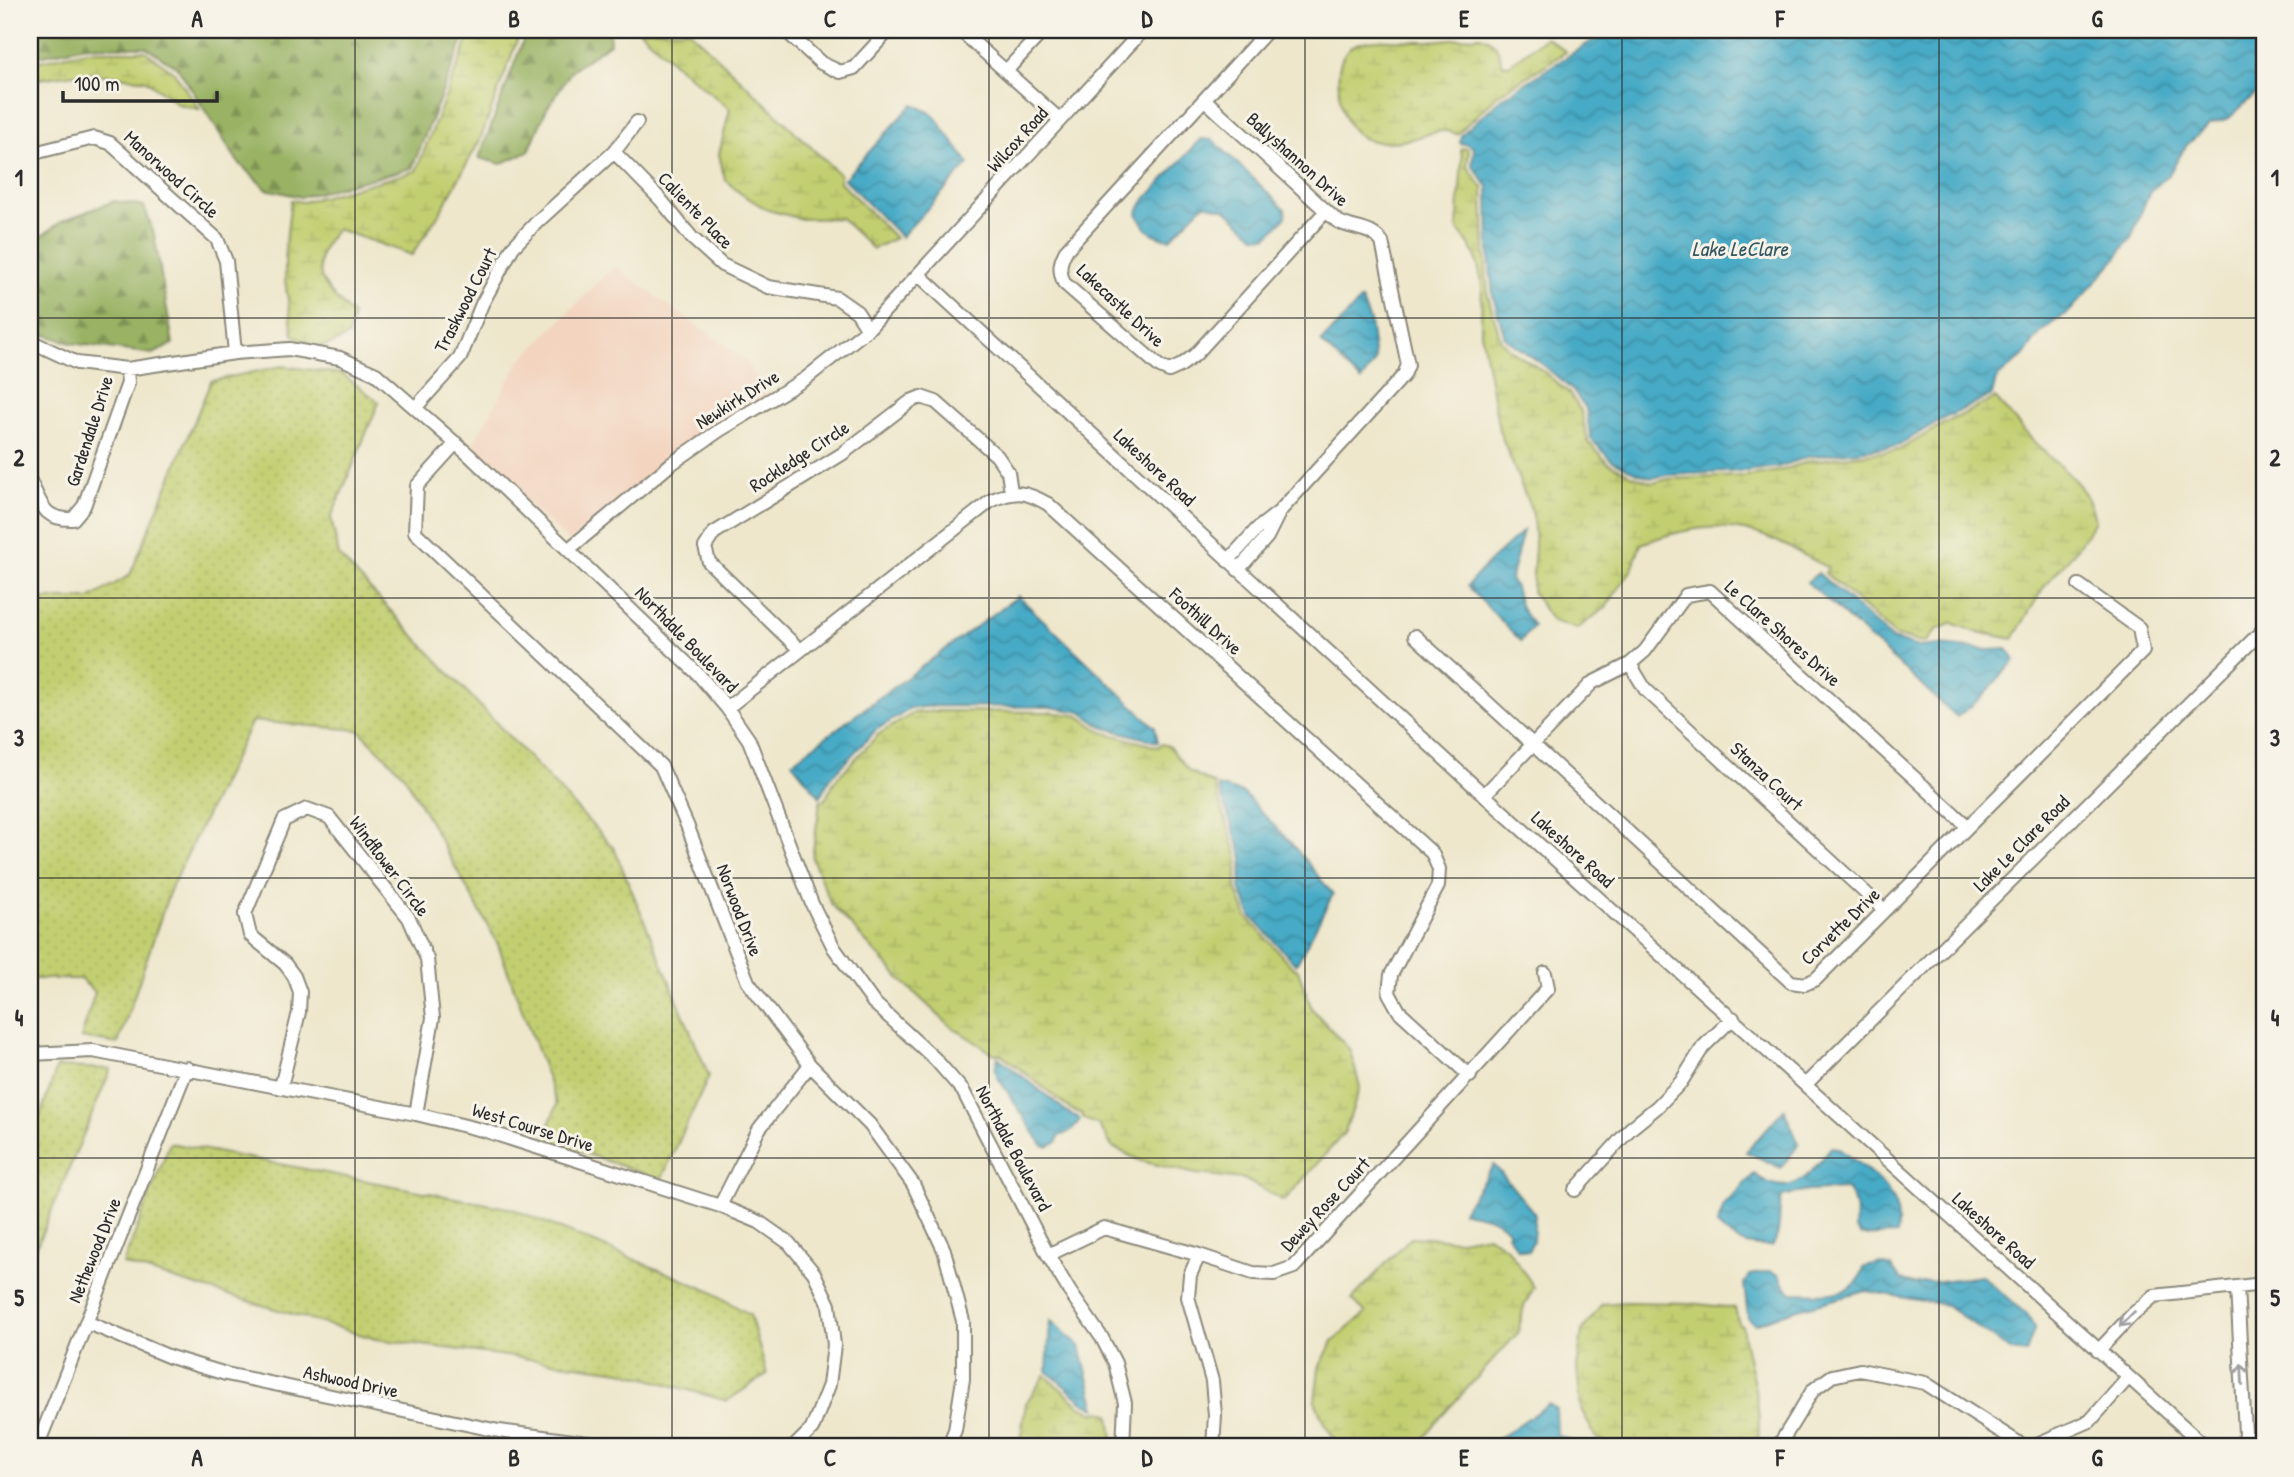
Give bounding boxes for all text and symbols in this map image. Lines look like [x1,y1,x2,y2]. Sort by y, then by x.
text: A [191,3,203,34]
text: B [508,3,520,34]
text: C [824,3,836,34]
text: D [1142,3,1154,34]
text: E [1459,3,1470,34]
text: F [1775,3,1786,34]
text: G [2091,3,2103,34]
scale bar [63,60,217,104]
text: 100 m [74,69,120,98]
street label: Wilcox Road [981,100,1054,177]
street label: Ballyshannon Drive [1241,106,1355,212]
street label: Manorwood Circle [119,124,226,224]
text: 1 [15,162,23,193]
text: 1 [2271,162,2279,193]
street label: Caliente Place [652,166,740,255]
water label: Lake LeClare [1692,234,1790,263]
street label: Traskwood Court [427,243,503,357]
street label: Lakecastle Drive [1071,258,1171,353]
street label: Newkirk Drive [690,363,784,435]
street label: Gardendale Drive [59,372,119,490]
street label: Rockledge Circle [744,414,854,498]
street label: Lakeshore Road [1108,422,1202,512]
text: 2 [14,442,25,473]
text: 2 [2270,442,2281,473]
street label: Le Clare Shores Drive [1719,574,1847,692]
street label: Northdale Boulevard [629,580,745,698]
street label: Foothill Drive [1163,581,1248,661]
text: 3 [14,722,24,753]
text: 3 [2270,722,2280,753]
street label: Stanza Court [1725,736,1809,817]
street label: Lake Le Clare Road [1967,789,2075,897]
street label: Lakeshore Road [1526,805,1621,894]
street label: Windflower Circle [344,811,437,922]
street label: Norwood Drive [711,860,770,960]
street label: Corvette Drive [1795,881,1886,971]
text: 4 [15,1002,24,1033]
text: 4 [2271,1002,2280,1033]
street label: Northdale Boulevard [970,1081,1058,1216]
street label: West Course Drive [469,1096,597,1158]
street label: Dewey Rose Court [1274,1151,1376,1257]
street label: Lakeshore Road [1947,1186,2042,1275]
street label: Nethewood Drive [61,1193,127,1307]
text: 5 [14,1282,24,1313]
text: 5 [2270,1282,2280,1313]
one-way arrow [2119,1311,2136,1328]
street label: Ashwood Drive [301,1358,401,1404]
one-way arrow [2235,1364,2248,1386]
text: A [191,1442,203,1473]
text: B [508,1442,520,1473]
text: C [824,1442,836,1473]
text: D [1142,1442,1154,1473]
text: E [1459,1442,1470,1473]
text: F [1775,1442,1786,1473]
text: G [2091,1442,2103,1473]

